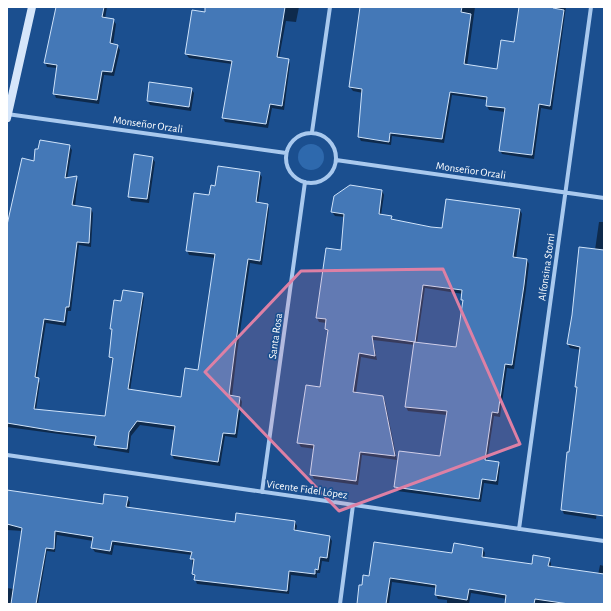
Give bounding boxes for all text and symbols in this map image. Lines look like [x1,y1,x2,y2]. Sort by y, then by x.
street label: Monseñor Orzali [112,114,184,135]
street label: Monseñor Orzali [435,160,507,181]
street label: Alfonsina Storni [536,233,557,302]
street label: Santa Rosa [267,312,284,360]
street label: Vicente Fidel López [266,478,349,501]

